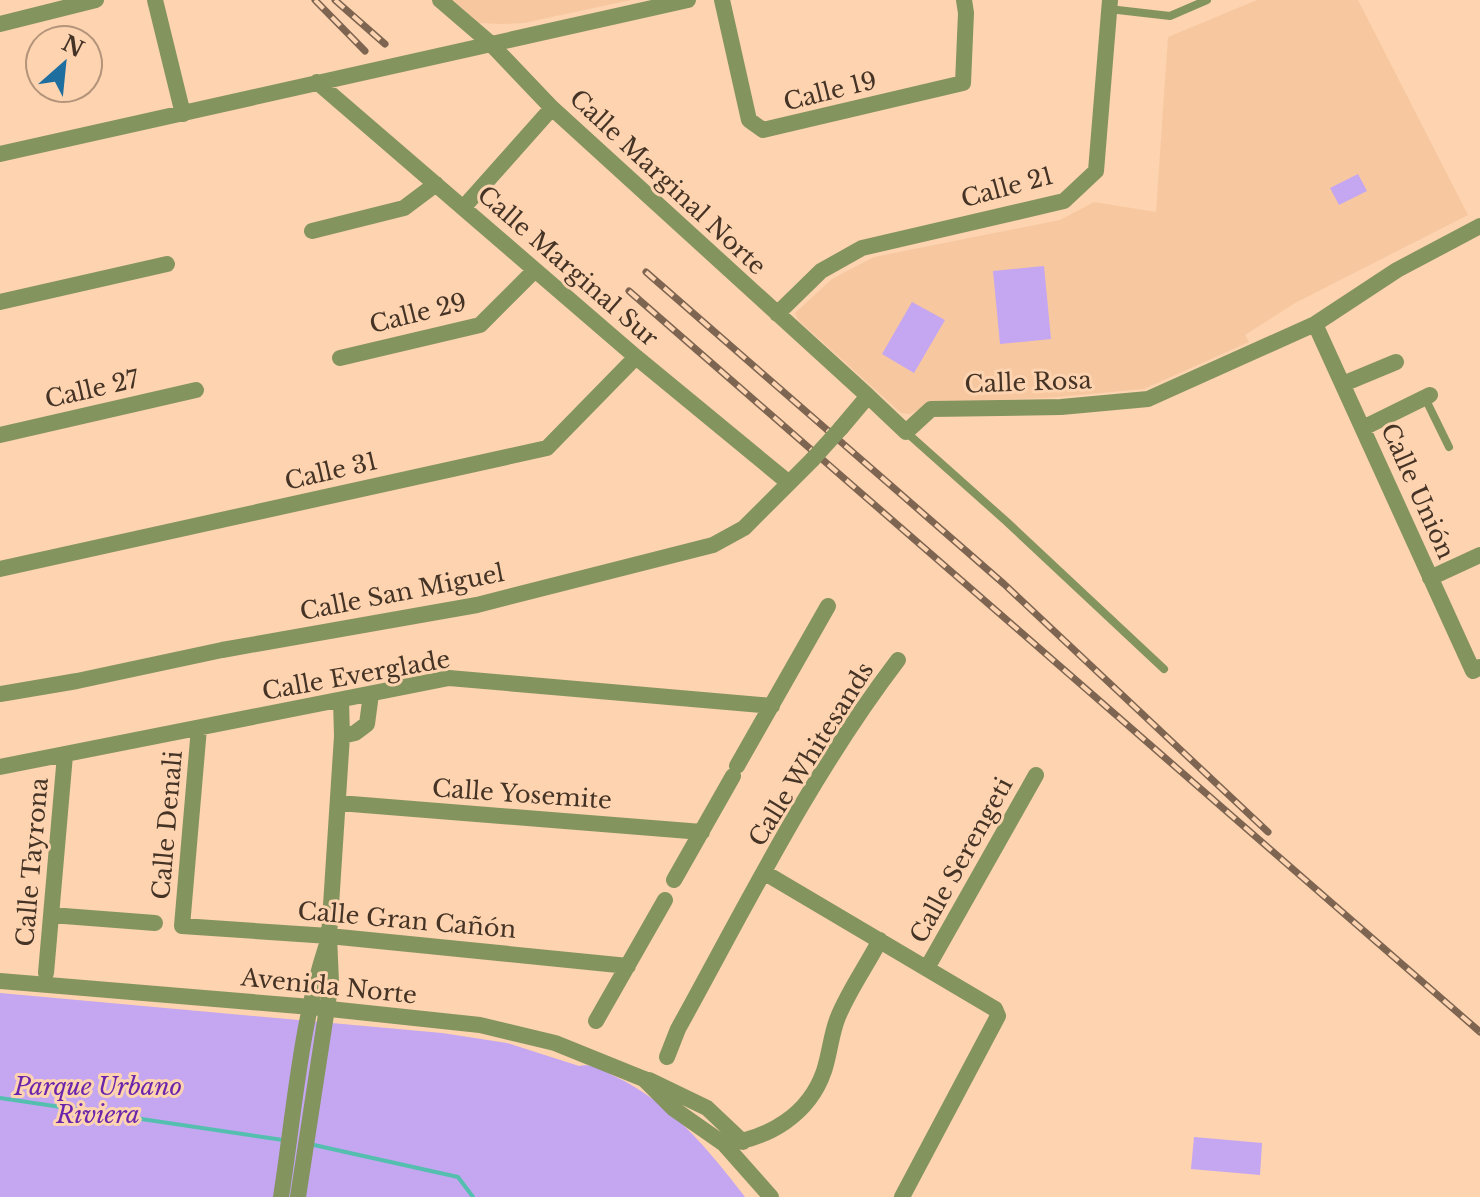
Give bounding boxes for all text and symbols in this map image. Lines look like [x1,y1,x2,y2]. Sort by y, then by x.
north arrow [24,24,104,104]
text: N [58,30,88,63]
street label: Calle 19 [780,65,880,117]
street label: Calle Marginal Norte [564,84,772,280]
street label: Calle 21 [958,161,1056,213]
street label: Calle Marginal Sur [472,180,665,353]
street label: Calle 29 [366,287,470,339]
street label: Calle 27 [42,364,143,414]
street label: Calle Rosa [964,365,1093,399]
street label: Calle Unión [1375,419,1461,563]
street label: Calle 31 [282,446,380,496]
street label: Calle San Miguel [297,558,507,626]
street label: Calle Everglade [260,644,452,706]
street label: Calle Whitesands [743,656,879,852]
street label: Calle Denali [146,749,188,901]
street label: Calle Serengeti [904,772,1018,948]
street label: Calle Yosemite [431,773,613,815]
street label: Calle Tayrona [10,776,54,948]
street label: Calle Gran Cañón [297,896,517,944]
street label: Avenida Norte [239,962,418,1010]
park label: Parque Urbano Riviera [13,1072,182,1129]

